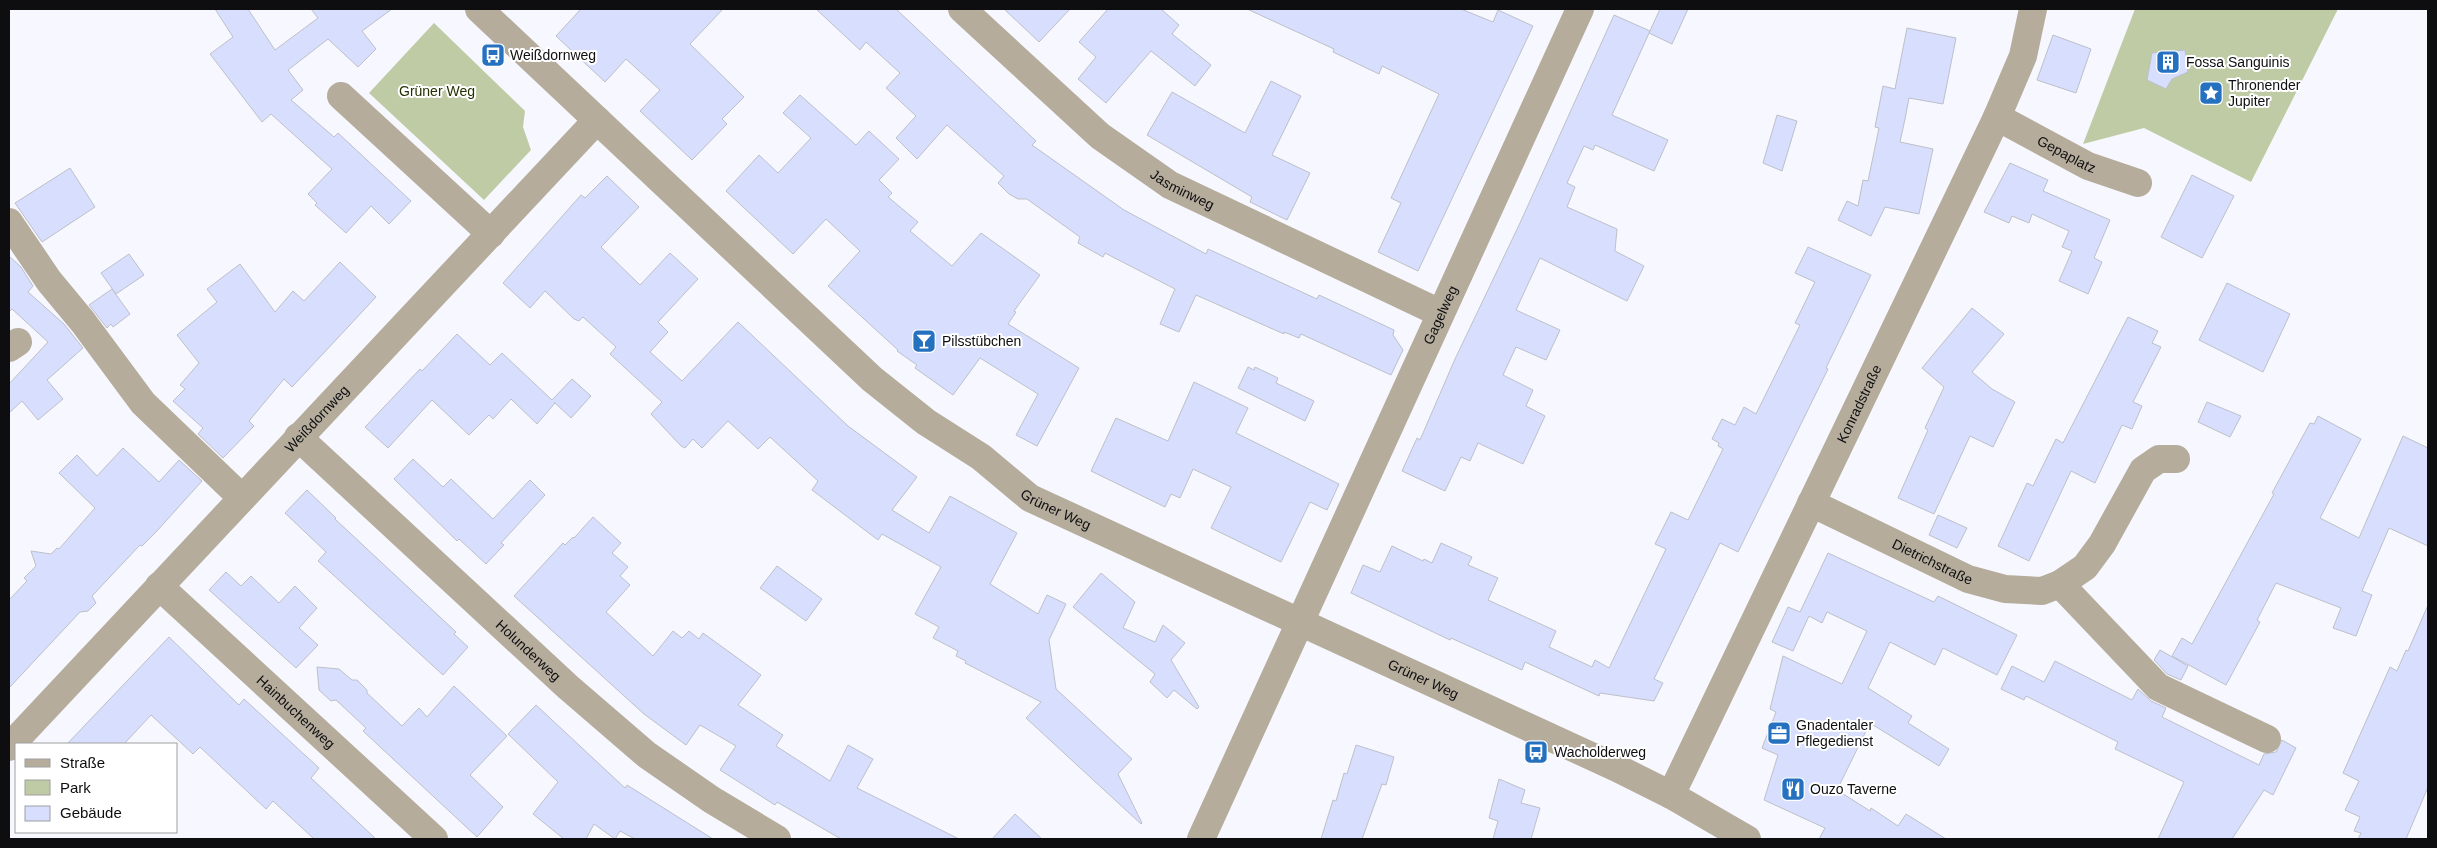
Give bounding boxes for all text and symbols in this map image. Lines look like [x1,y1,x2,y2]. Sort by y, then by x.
bus stop icon: Weißdornweg [480,42,506,68]
place label: Weißdornweg [510,47,596,63]
building icon: Fossa Sanguinis [2155,49,2181,75]
place label: Fossa Sanguinis [2186,54,2290,70]
place label: Thronender Jupiter [2228,77,2301,109]
place icon: Thronender Jupiter [2198,80,2224,106]
park label: Grüner Weg [399,83,475,99]
street label: Gepaplatz [2035,132,2098,176]
street label: Jasminweg [1147,166,1217,213]
street label: Gagelweg [1420,283,1461,347]
bar icon: Pilsstübchen [911,328,937,354]
place label: Pilsstübchen [942,333,1021,349]
street label: Konradstraße [1833,362,1885,446]
street label: Weißdornweg [281,382,352,456]
street label: Grüner Weg [1017,485,1093,533]
street label: Dietrichstraße [1890,536,1974,588]
street label: Holunderweg [493,616,564,684]
street label: Grüner Weg [1386,656,1461,702]
street label: Hainbuchenweg [253,672,338,752]
place label: Gnadentaler Pflegedienst [1796,717,1873,749]
office icon: Gnadentaler Pflegedienst [1766,720,1792,746]
bus stop icon: Wacholderweg [1523,739,1549,765]
legend [15,743,178,833]
place label: Wacholderweg [1554,744,1646,760]
text: Straße [60,754,105,771]
restaurant icon: Ouzo Taverne [1780,776,1806,802]
text: Park [60,779,91,796]
place label: Ouzo Taverne [1810,781,1897,797]
text: Gebäude [60,804,122,821]

